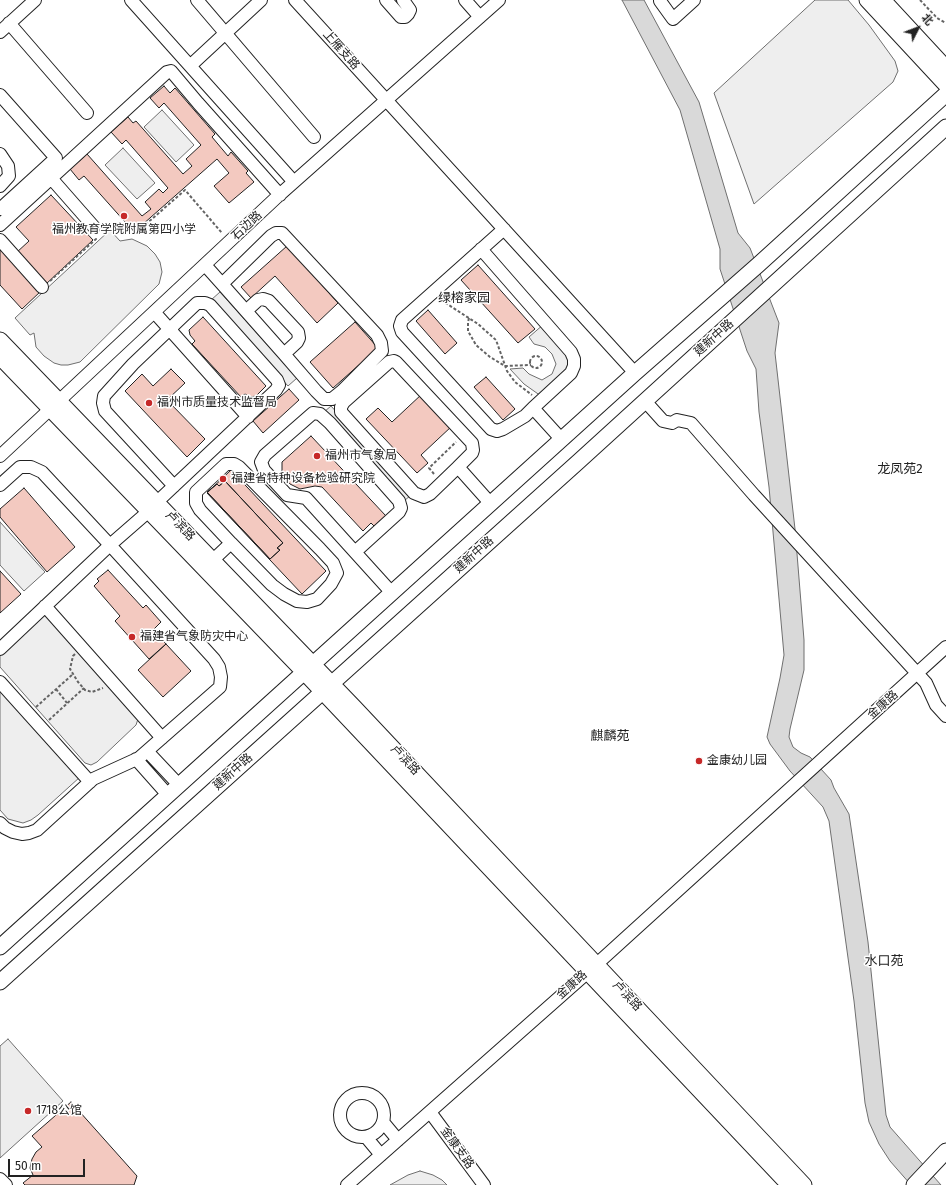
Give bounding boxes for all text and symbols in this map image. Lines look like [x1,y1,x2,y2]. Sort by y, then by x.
north arrow [898,8,938,48]
text: 北 [919,11,936,28]
street label: 上雁支路 [320,27,362,73]
street label: 石边路 [229,208,265,244]
marker: 福州教育学院附属第四小学 [119,211,129,221]
place label: 福州教育学院附属第四小学 [52,223,196,237]
district label: 绿榕家园 [438,290,490,306]
street label: 建新中路 [691,317,737,359]
place label: 福州市质量技术监督局 [157,396,277,410]
marker: 福州市质量技术监督局 [144,398,154,408]
place label: 福州市气象局 [325,449,397,463]
marker: 福州市气象局 [312,451,322,461]
district label: 龙凤苑2 [877,461,923,477]
place label: 福建省特种设备检验研究院 [231,472,375,486]
marker: 福建省特种设备检验研究院 [218,474,228,484]
street label: 卢滨路 [162,508,198,544]
street label: 建新中路 [451,534,497,576]
place label: 福建省气象防灾中心 [140,630,248,644]
marker: 福建省气象防灾中心 [127,632,137,642]
street label: 金康路 [865,688,901,722]
district label: 麒麟苑 [591,728,629,744]
street label: 卢滨路 [387,742,423,778]
street label: 建新中路 [210,751,256,793]
place label: 金康幼儿园 [707,754,767,768]
marker: 金康幼儿园 [694,756,704,766]
district label: 水口苑 [865,953,903,969]
street label: 金康路 [554,968,590,1002]
street label: 卢滨路 [609,978,645,1014]
place label: 1718公馆 [36,1104,82,1118]
marker: 1718公馆 [23,1106,33,1116]
street label: 金康支路 [437,1124,477,1172]
scale bar [10,1151,87,1177]
text: 50 m [15,1159,41,1173]

